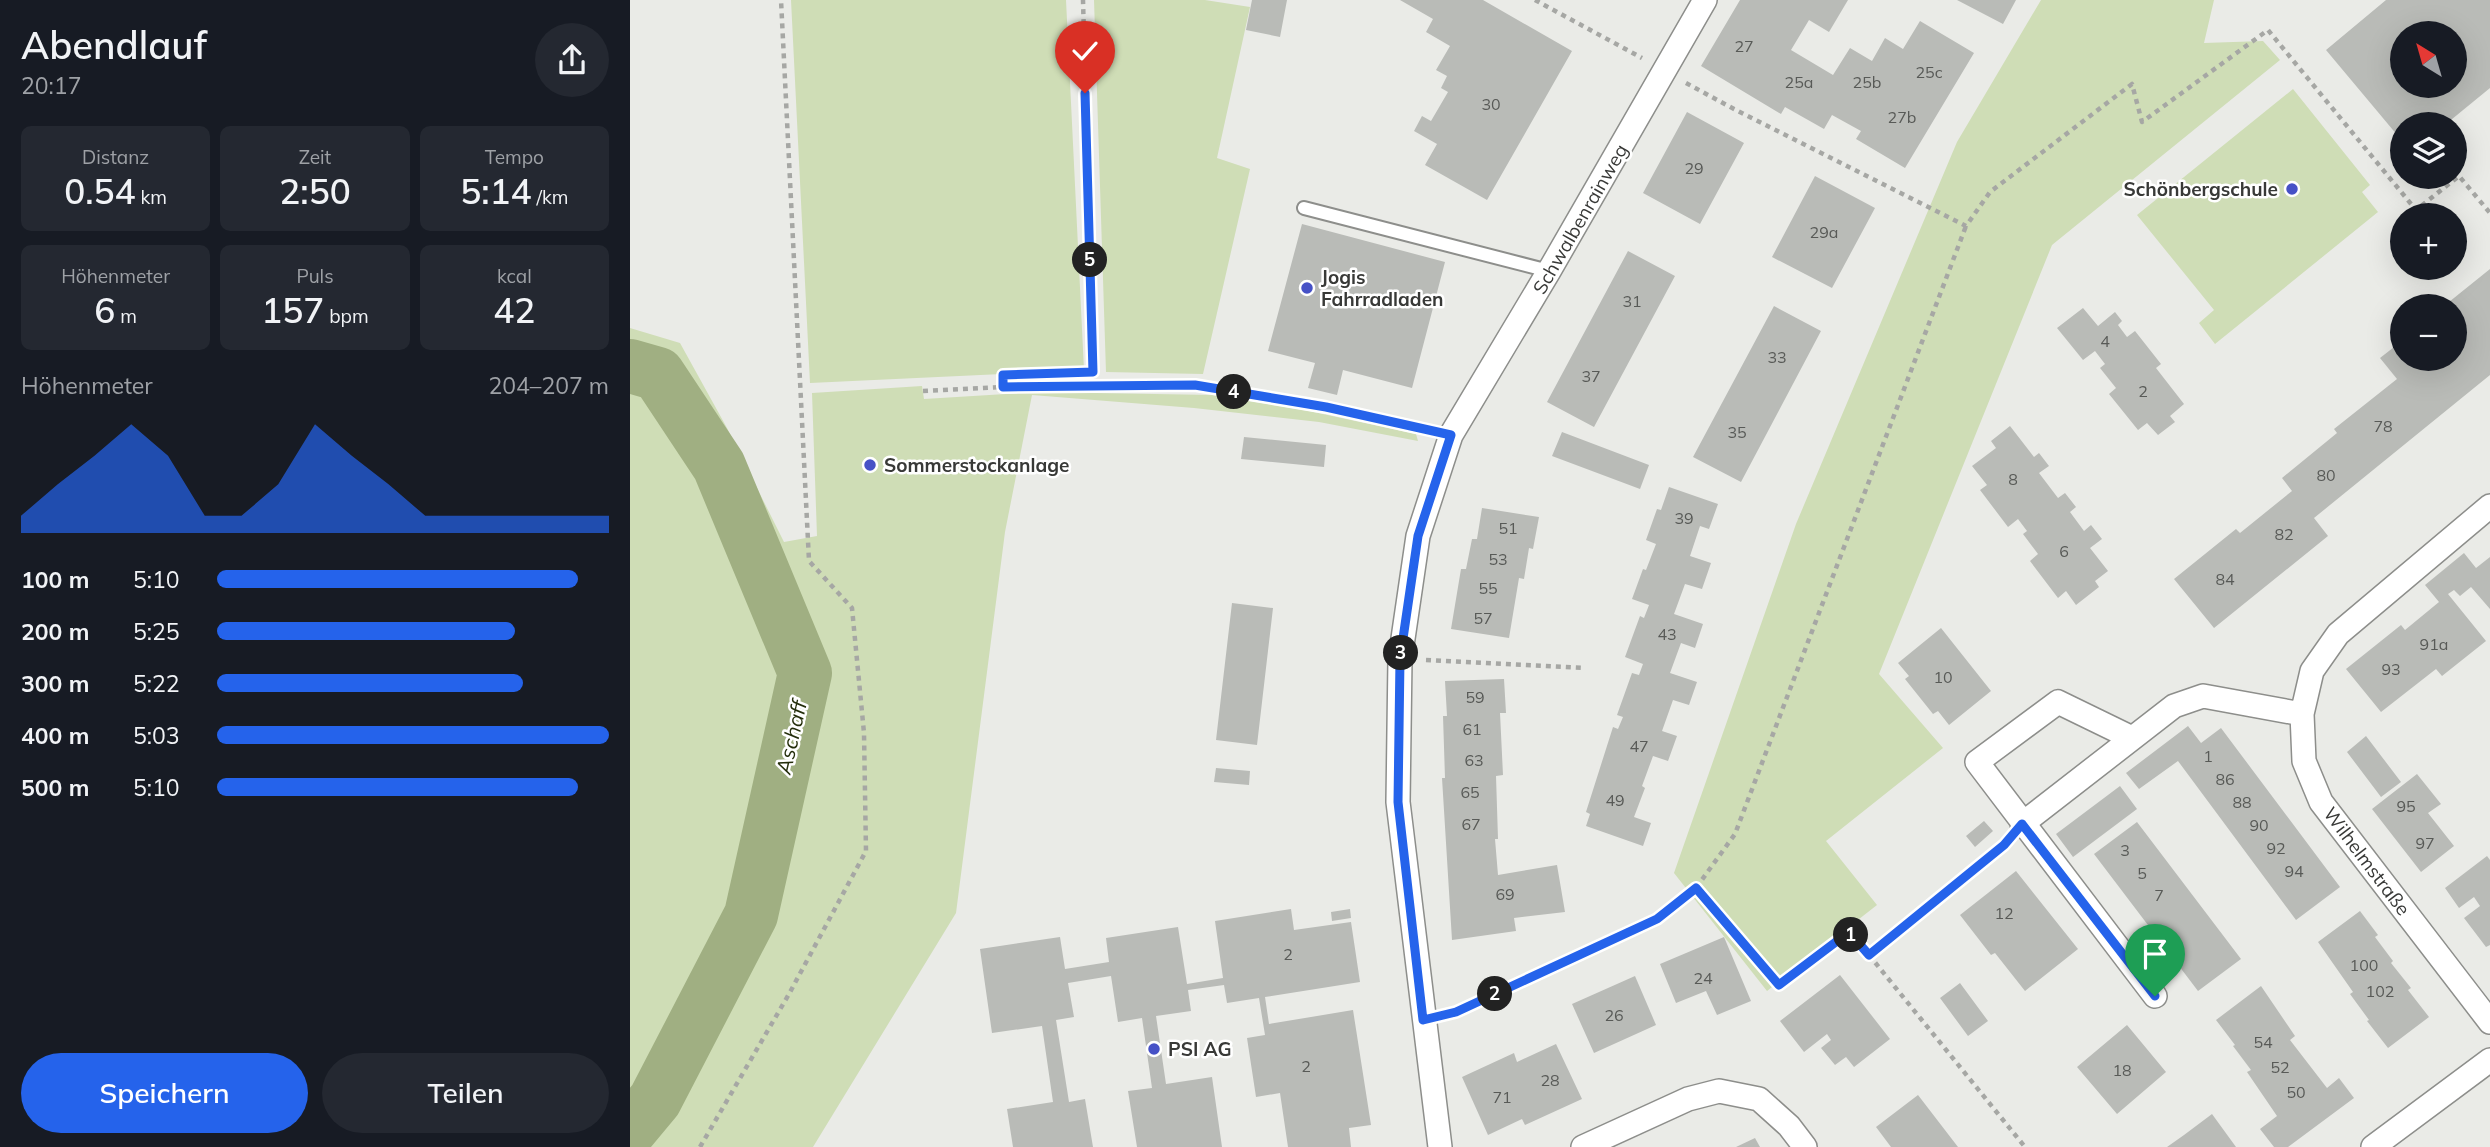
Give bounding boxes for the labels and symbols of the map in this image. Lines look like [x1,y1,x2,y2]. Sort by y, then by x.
pin [1055,21,1115,93]
north arrow [2390,21,2468,98]
house number: 27 [1734,36,1754,56]
house number: 25c [1915,62,1943,82]
house number: 25a [1785,72,1813,92]
house number: 25b [1853,72,1881,92]
house number: 30 [1481,94,1501,114]
house number: 27b [1888,107,1916,127]
street label: Schwalbenrainweg [1527,140,1633,298]
house number: 29 [1684,158,1704,178]
place label: Schönbergschule [2123,177,2278,201]
marker: Schönbergschule [2284,181,2300,197]
house number: 29a [1810,222,1838,242]
pin: 5 [1072,243,1107,278]
place label: Jogis Fahrradladen [1321,265,1444,311]
marker: Jogis Fahrradladen [1299,280,1315,296]
house number: 31 [1622,291,1642,311]
house number: 4 [2100,331,2110,351]
house number: 33 [1767,347,1787,367]
house number: 37 [1581,366,1601,386]
pin: 4 [1216,374,1252,410]
house number: 2 [2138,381,2148,401]
house number: 78 [2373,416,2393,436]
house number: 35 [1727,422,1747,442]
place label: Sommerstockanlage [884,453,1069,477]
marker: Sommerstockanlage [862,457,878,473]
house number: 80 [2316,465,2336,485]
house number: 8 [2008,469,2018,489]
house number: 39 [1674,508,1694,528]
house number: 51 [1498,518,1518,538]
house number: 82 [2274,524,2294,544]
house number: 6 [2059,541,2069,561]
house number: 53 [1488,549,1508,569]
house number: 84 [2215,569,2235,589]
house number: 55 [1478,578,1498,598]
house number: 57 [1473,608,1493,628]
house number: 43 [1657,624,1677,644]
house number: 91a [2420,634,2448,654]
pin: 3 [1384,636,1418,670]
house number: 93 [2381,659,2401,679]
house number: 10 [1933,667,1953,687]
house number: 59 [1465,687,1485,707]
water label: Aschaff [770,696,813,777]
house number: 61 [1462,719,1482,739]
house number: 47 [1629,736,1649,756]
house number: 1 [2203,746,2213,766]
house number: 63 [1464,750,1484,770]
house number: 86 [2215,769,2235,789]
house number: 65 [1460,782,1480,802]
house number: 49 [1605,790,1625,810]
house number: 88 [2232,792,2252,812]
house number: 95 [2396,796,2416,816]
street label: Wilhelmstraße [2318,802,2416,920]
house number: 67 [1461,814,1481,834]
house number: 90 [2249,815,2269,835]
house number: 97 [2415,833,2435,853]
house number: 92 [2266,838,2286,858]
house number: 3 [2120,840,2130,860]
house number: 94 [2284,861,2304,881]
house number: 5 [2137,863,2147,883]
house number: 69 [1495,884,1515,904]
house number: 7 [2154,885,2164,905]
house number: 12 [1994,903,2014,923]
pin: 1 [1834,918,1868,953]
pin [2125,924,2185,996]
house number: 2 [1283,944,1293,964]
house number: 100 [2350,955,2378,975]
house number: 24 [1693,968,1713,988]
pin: 2 [1478,976,1512,1012]
house number: 102 [2366,981,2394,1001]
house number: 26 [1604,1005,1624,1025]
house number: 54 [2253,1032,2273,1052]
place label: PSI AG [1168,1037,1232,1061]
marker: PSI AG [1146,1041,1162,1057]
house number: 2 [1301,1056,1311,1076]
house number: 52 [2270,1057,2290,1077]
house number: 18 [2112,1060,2132,1080]
house number: 28 [1540,1070,1560,1090]
house number: 50 [2286,1082,2306,1102]
house number: 71 [1492,1087,1512,1107]

